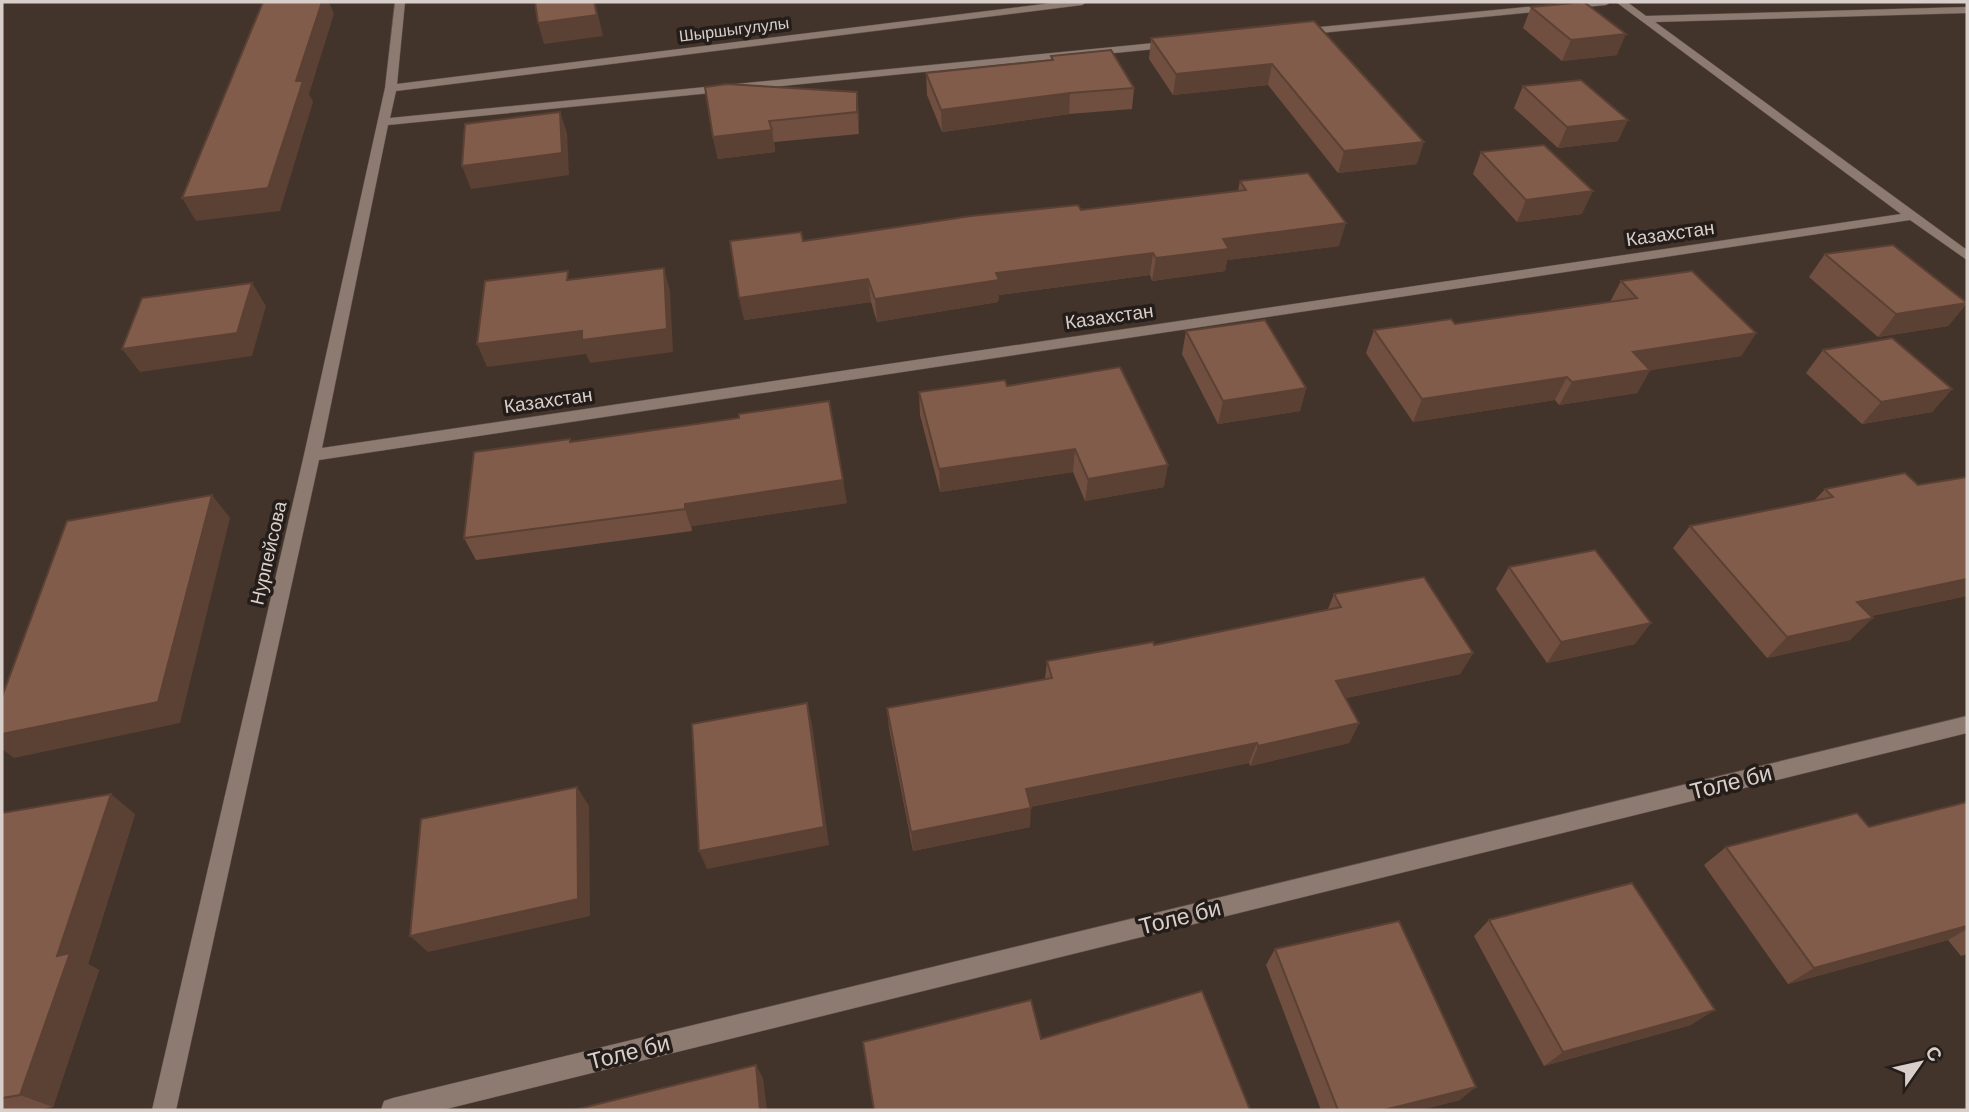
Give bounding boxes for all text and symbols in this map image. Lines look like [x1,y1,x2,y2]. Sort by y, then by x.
street label: Шыршыгулулы [678,14,790,45]
street label: Казахстан [1625,217,1716,250]
street label: Казахстан [1064,300,1155,333]
street label: Казахстан [503,384,594,417]
street label: Нурпейсова [246,499,291,607]
street label: Толе би [1688,759,1774,805]
street label: Толе би [1137,894,1223,940]
north arrow [1885,1028,1955,1098]
street label: Толе би [586,1029,672,1075]
text: С [1921,1042,1946,1066]

